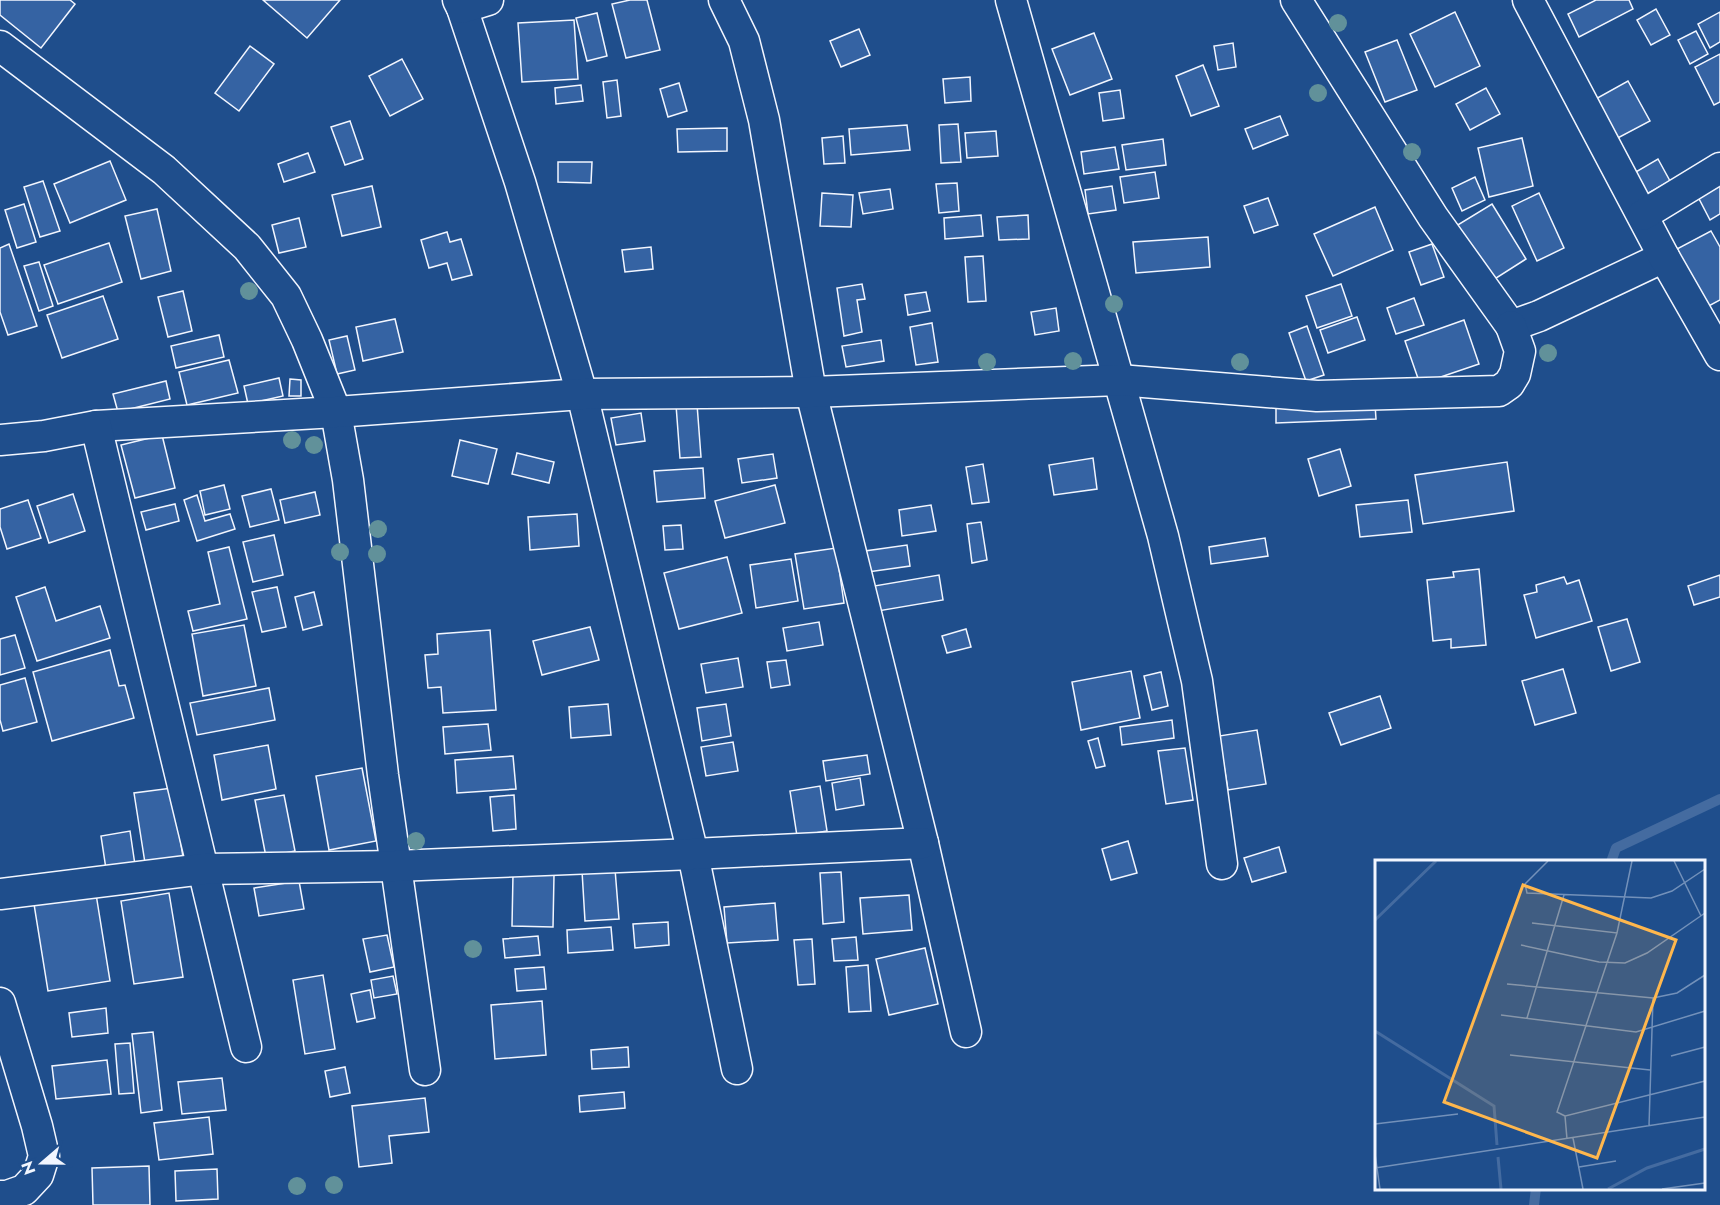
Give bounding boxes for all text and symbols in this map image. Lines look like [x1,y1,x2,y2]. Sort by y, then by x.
inset map [1375,860,1705,1190]
north arrow [12,1133,72,1193]
text: N [15,1158,41,1178]

